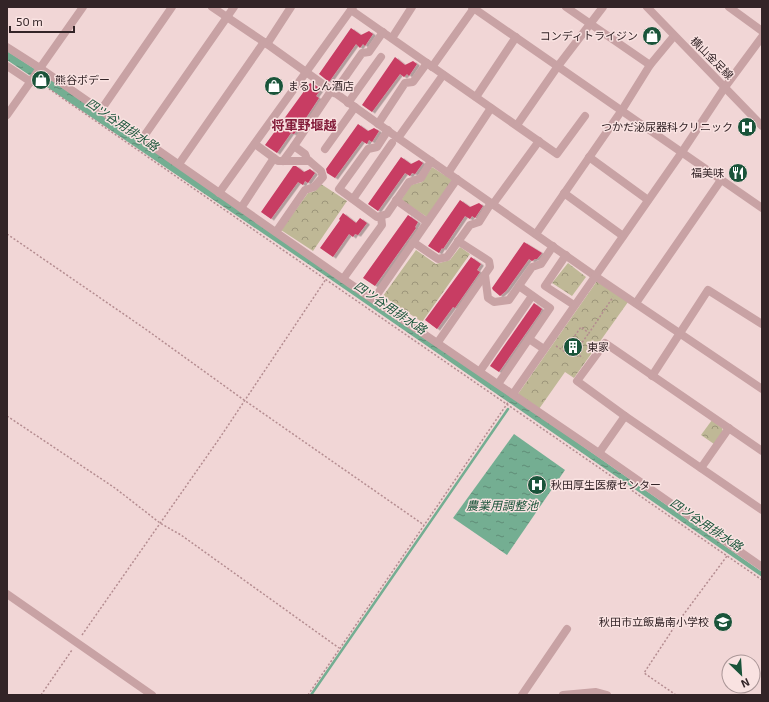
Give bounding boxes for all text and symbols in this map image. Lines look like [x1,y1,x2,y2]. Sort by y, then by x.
scale bar [10,8,74,34]
text: 50 m [16,14,43,28]
shop icon: コンディトライジン [641,25,663,47]
place label: コンディトライジン [540,29,638,42]
street label: 横山金足線 [688,34,736,82]
shop icon: 熊谷ボデー [30,69,52,91]
place label: 熊谷ボデー [55,73,110,86]
shop icon: まるしん酒店 [263,75,285,97]
place label: まるしん酒店 [288,79,354,92]
water label: 四ツ谷用排水路 [84,95,162,154]
hospital icon: つかだ泌尿器科クリニック [736,116,758,138]
district label: 将軍野堰越 [271,117,337,133]
place label: つかだ泌尿器科クリニック [601,120,733,133]
restaurant icon: 福美味 [727,162,749,184]
place label: 福美味 [691,166,724,179]
water label: 四ツ谷用排水路 [352,278,430,337]
building icon: 東家 [562,336,584,358]
place label: 東家 [587,340,609,353]
hospital icon: 秋田厚生医療センター [526,474,548,496]
place label: 秋田厚生医療センター [551,478,661,491]
water label: 四ツ谷用排水路 [668,495,746,554]
water label: 農業用調整池 [466,498,539,512]
school or university icon: 秋田市立飯島南小学校 [712,611,734,633]
place label: 秋田市立飯島南小学校 [599,615,709,628]
north arrow [721,654,761,694]
text: N [739,676,752,691]

